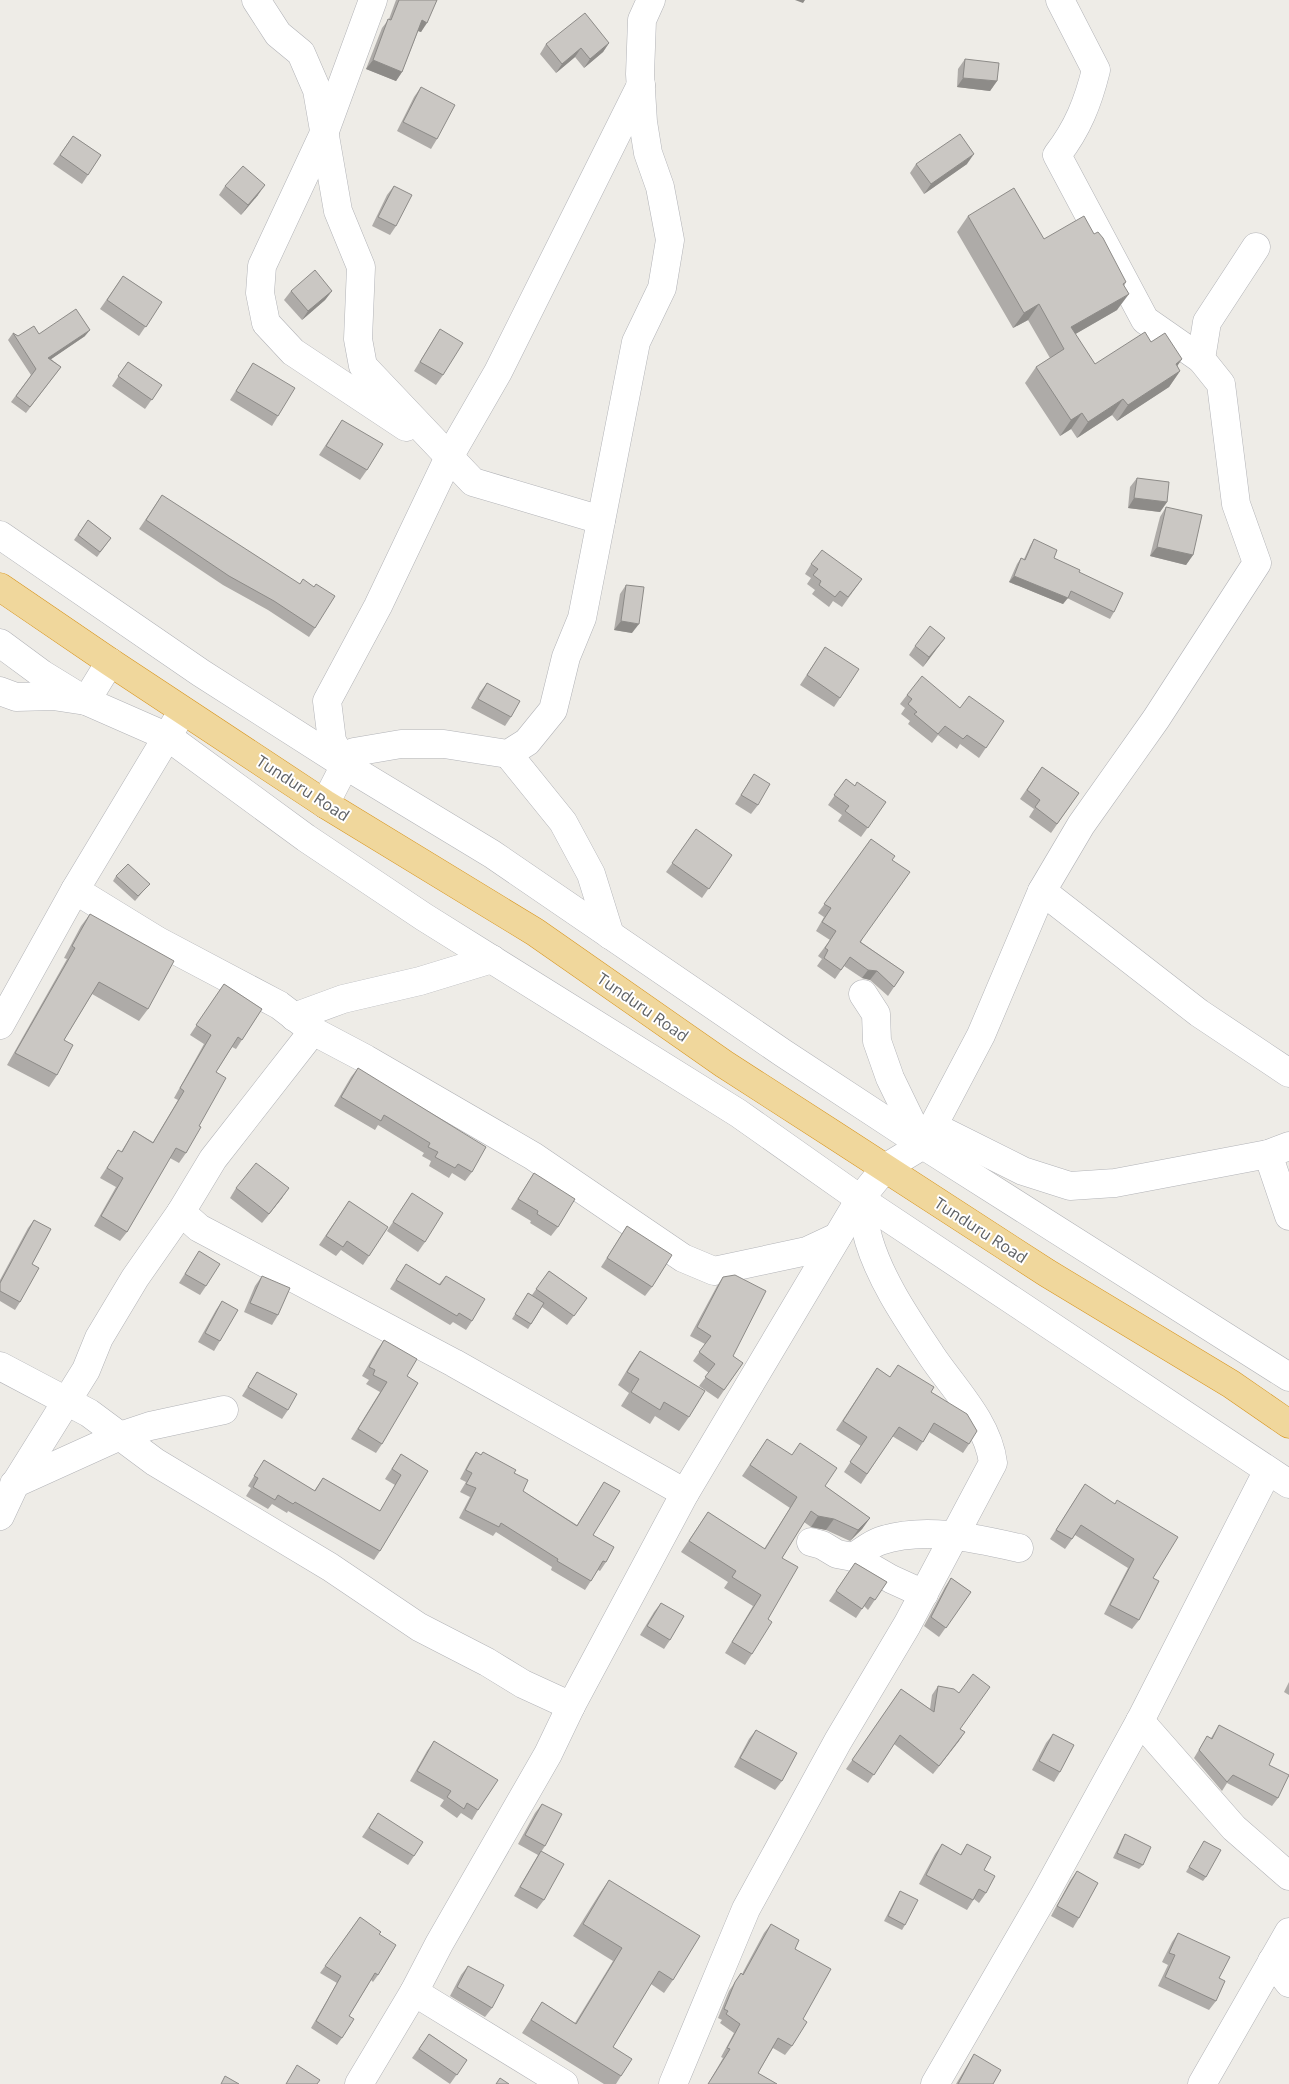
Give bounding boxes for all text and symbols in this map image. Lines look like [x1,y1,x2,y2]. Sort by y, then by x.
street label: Tunduru Road [252,750,354,826]
street label: Tunduru Road [593,967,693,1047]
street label: Tunduru Road [930,1192,1032,1268]

